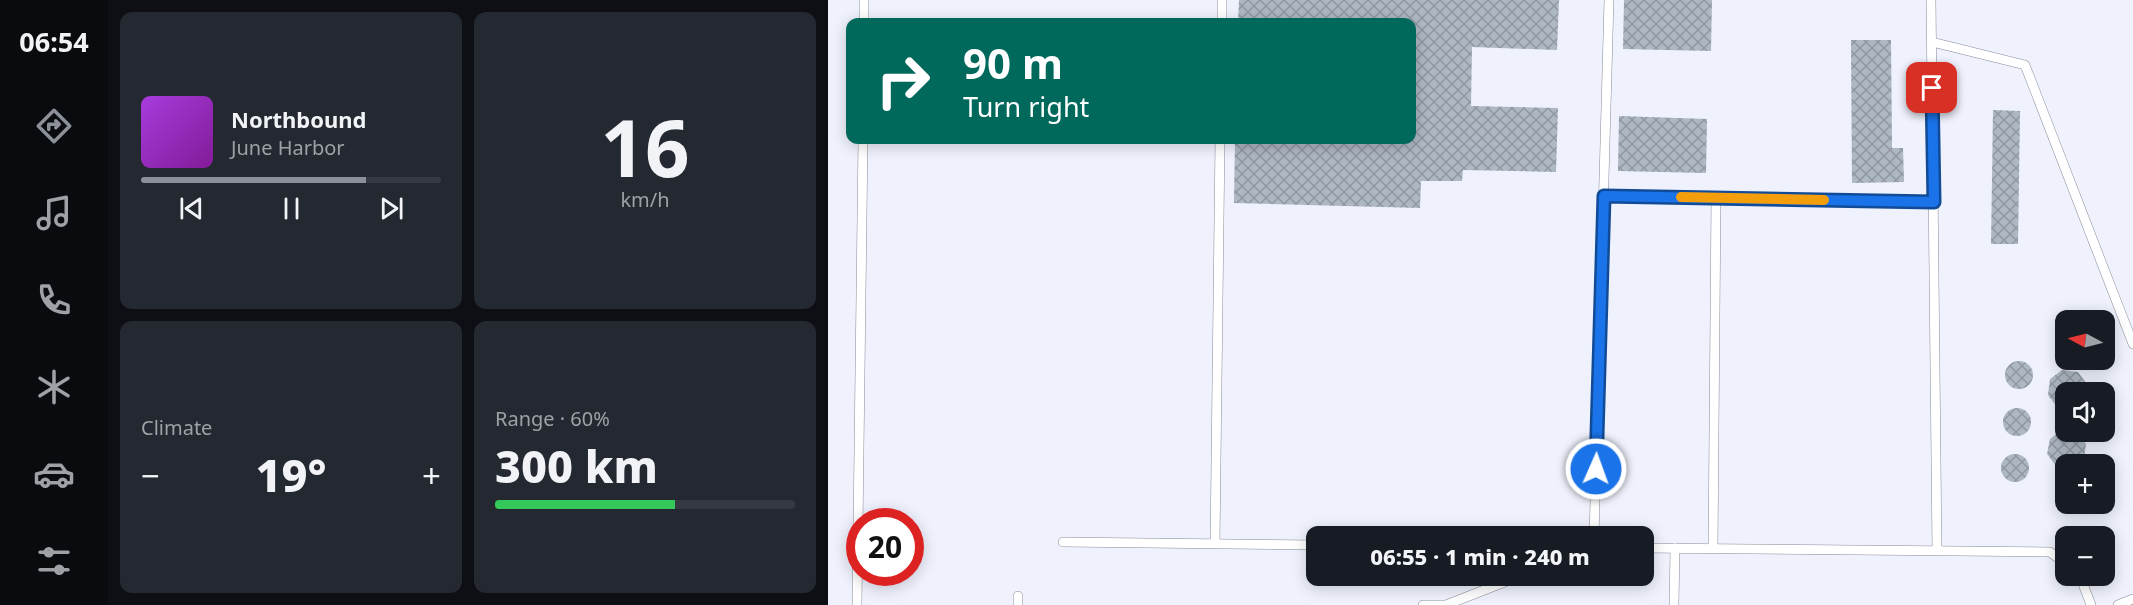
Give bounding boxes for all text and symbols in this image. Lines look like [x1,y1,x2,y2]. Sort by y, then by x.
text: 06:54 [19,23,89,60]
text: 90 m [963,34,1063,91]
icon: right [864,42,942,120]
pin [1906,62,1957,113]
icon: arrive [1915,71,1948,104]
text: Turn right [963,88,1089,125]
text: 16 [600,94,690,200]
text: Northbound [231,104,366,134]
icon: directions [33,105,75,147]
text: June Harbor [231,134,345,161]
text: km/h [620,186,670,213]
icon: music [33,192,75,234]
icon: previous [175,192,208,225]
icon: pause [275,192,308,225]
icon: next [375,192,408,225]
icon: phone [33,279,75,321]
north arrow [2055,310,2115,370]
map controls [2055,310,2115,586]
icon: climate [33,366,75,408]
button: sound [2055,382,2115,442]
text: Range · 60% [495,405,610,432]
text: Climate [141,414,212,441]
text: 300 km [495,435,658,496]
position arrow [1564,437,1628,501]
text: 19° [255,444,327,505]
icon: car [33,453,75,495]
text: − [141,453,160,498]
text: + [422,453,441,498]
button: + [2055,454,2115,514]
speed limit sign: 20 [846,508,924,586]
button: − [2055,526,2115,586]
icon: filters [33,540,75,582]
text: 06:55 · 1 min · 240 m [1370,541,1590,571]

